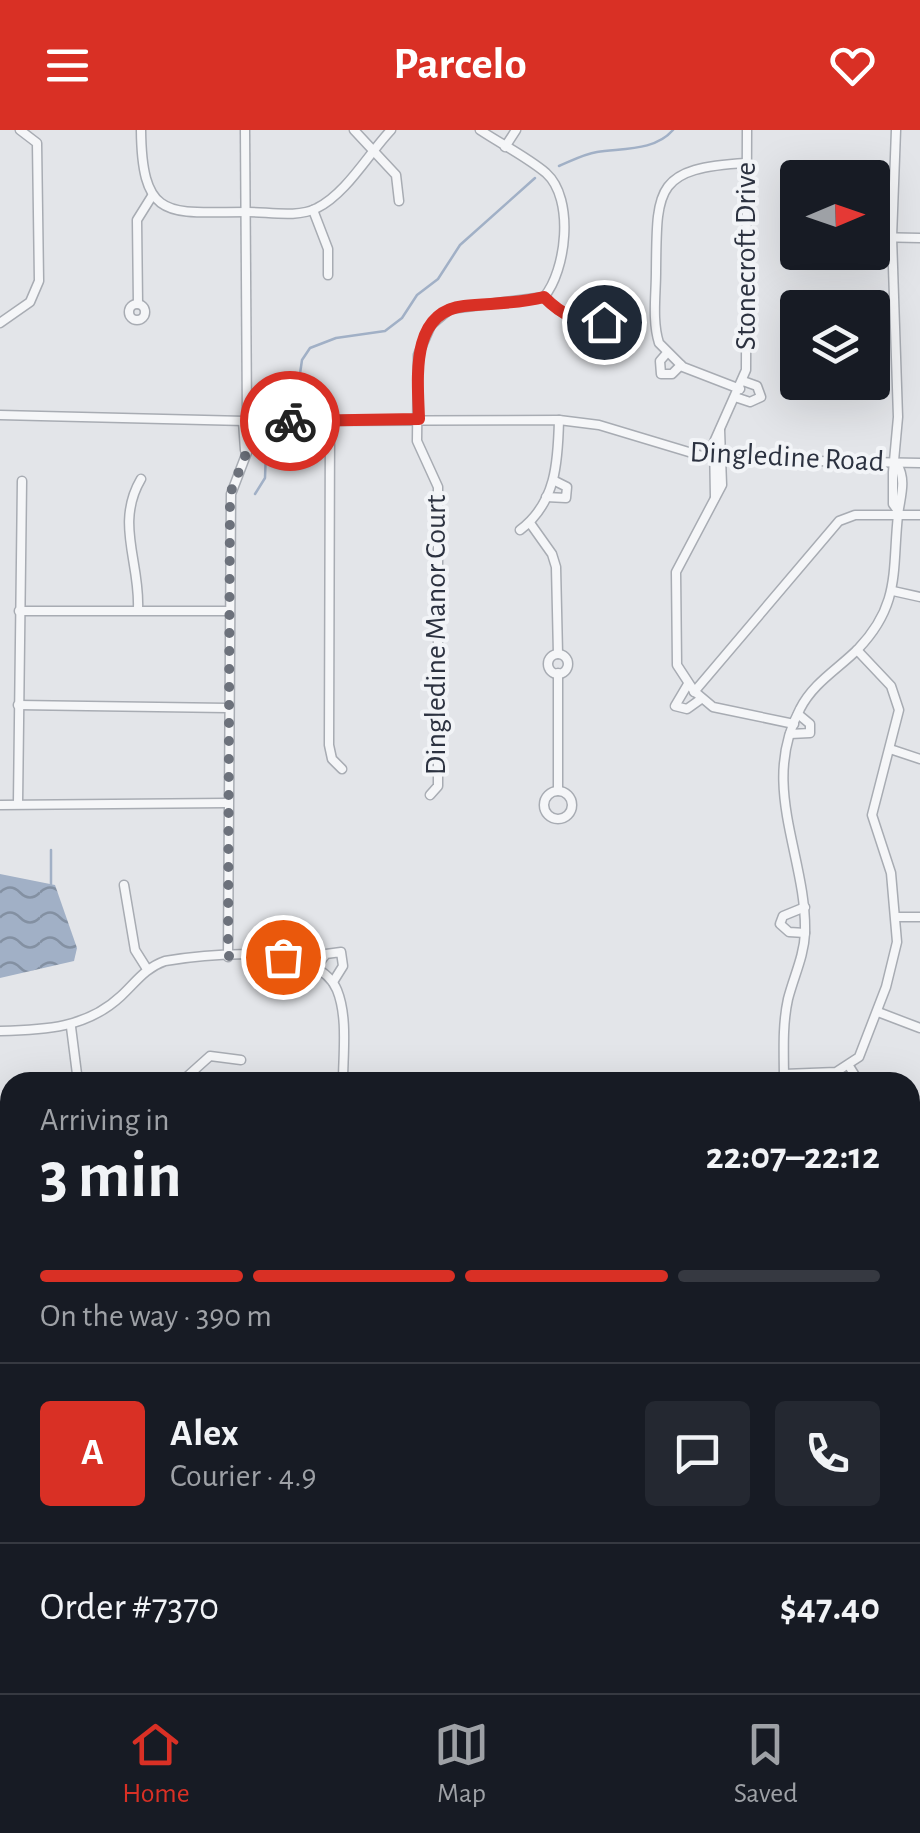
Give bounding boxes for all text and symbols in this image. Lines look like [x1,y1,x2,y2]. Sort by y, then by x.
icon: menu [40,38,95,93]
icon: heart [825,38,880,93]
text: Parcelo [393,42,527,87]
north arrow [780,160,890,270]
map controls [780,160,890,400]
street label: Stonecroft Drive [731,162,761,350]
pin [562,280,647,365]
button: layers [780,290,890,400]
icon: home [577,295,632,350]
courier [240,371,340,471]
icon: bike [263,394,318,449]
street label: Dingledine Road [689,437,885,477]
street label: Dingledine Manor Court [421,494,451,775]
pin [241,915,326,1000]
icon: bag [256,930,311,985]
text: Arriving in [40,1104,169,1136]
text: 22:07–22:12 [706,1138,880,1176]
text: 3 min [40,1144,182,1209]
text: On the way · 390 m [40,1300,272,1332]
button: chat [645,1401,750,1506]
button: phone [775,1401,880,1506]
text: Alex [170,1415,239,1453]
text: A [81,1434,104,1472]
text: Courier · 4.9 [170,1460,317,1492]
text: Order #7370 [40,1589,219,1627]
text: $47.40 [780,1589,880,1627]
tab: Home [122,1717,190,1811]
tab: Map [434,1717,489,1811]
tab: Saved [734,1717,798,1811]

